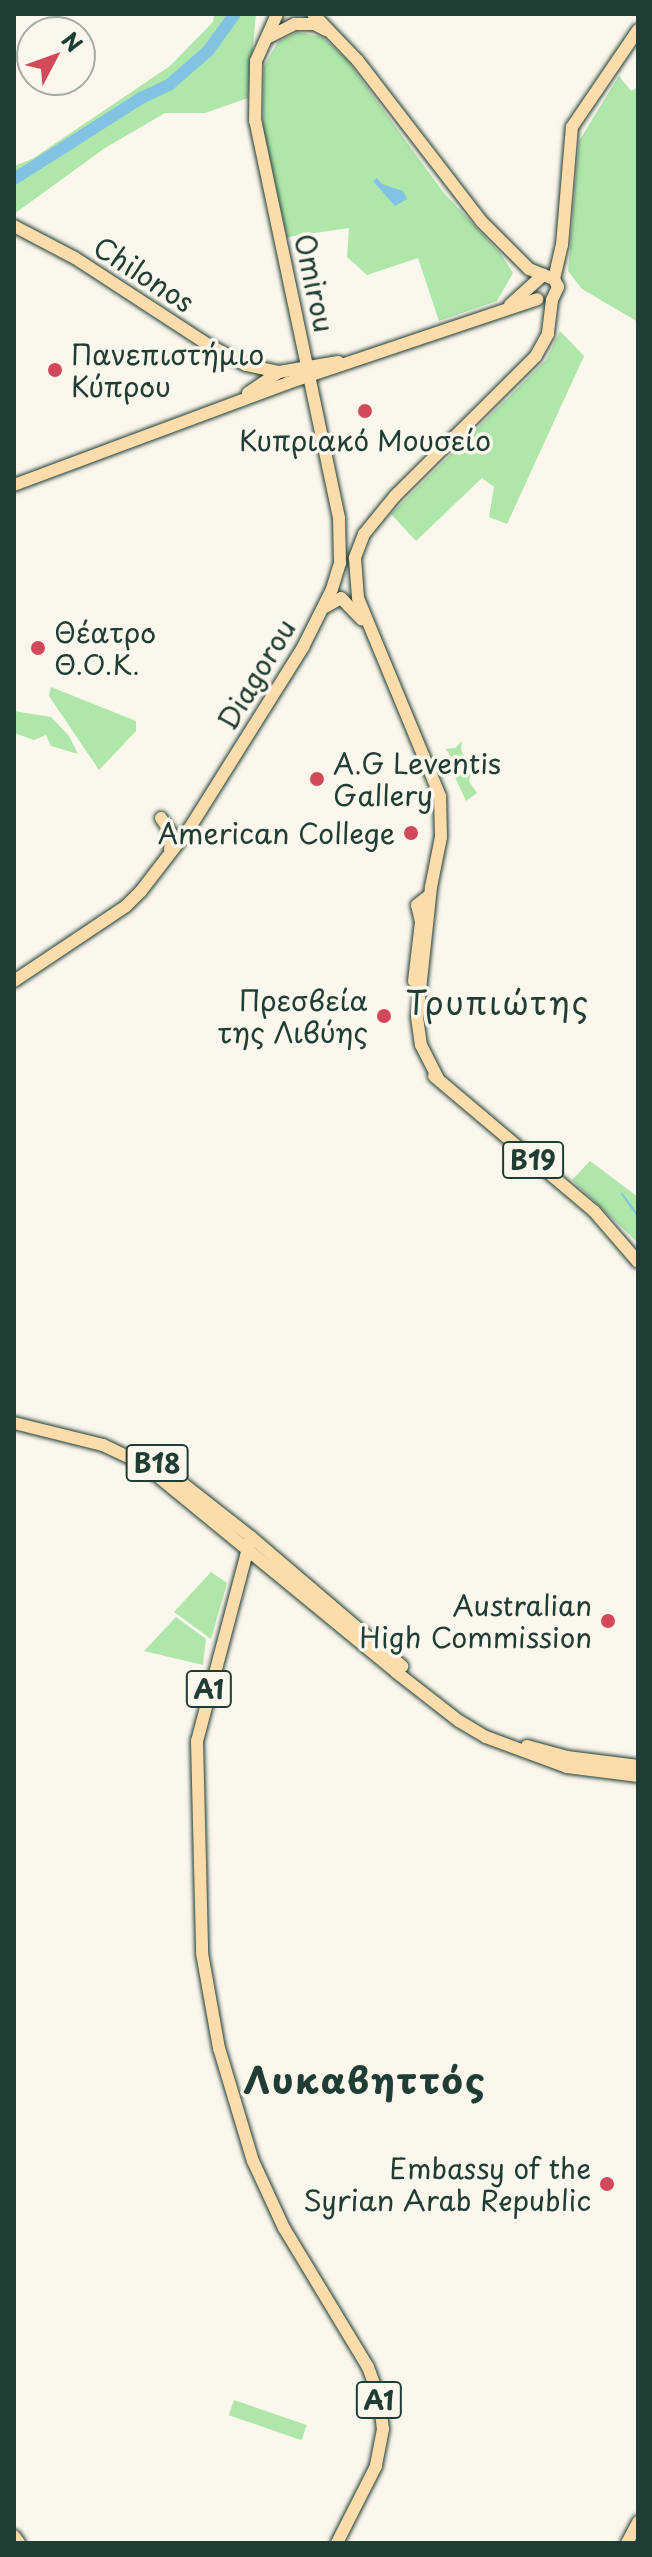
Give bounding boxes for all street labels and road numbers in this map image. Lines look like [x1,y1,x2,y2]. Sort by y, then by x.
street label: Chilonos [87,229,201,319]
street label: Omirou [288,231,342,335]
street label: Diagorou [210,612,302,736]
road number: B19 [501,1138,565,1182]
road number: B18 [125,1441,189,1485]
road number: A1 [185,1667,233,1711]
road number: A1 [355,2378,403,2422]

